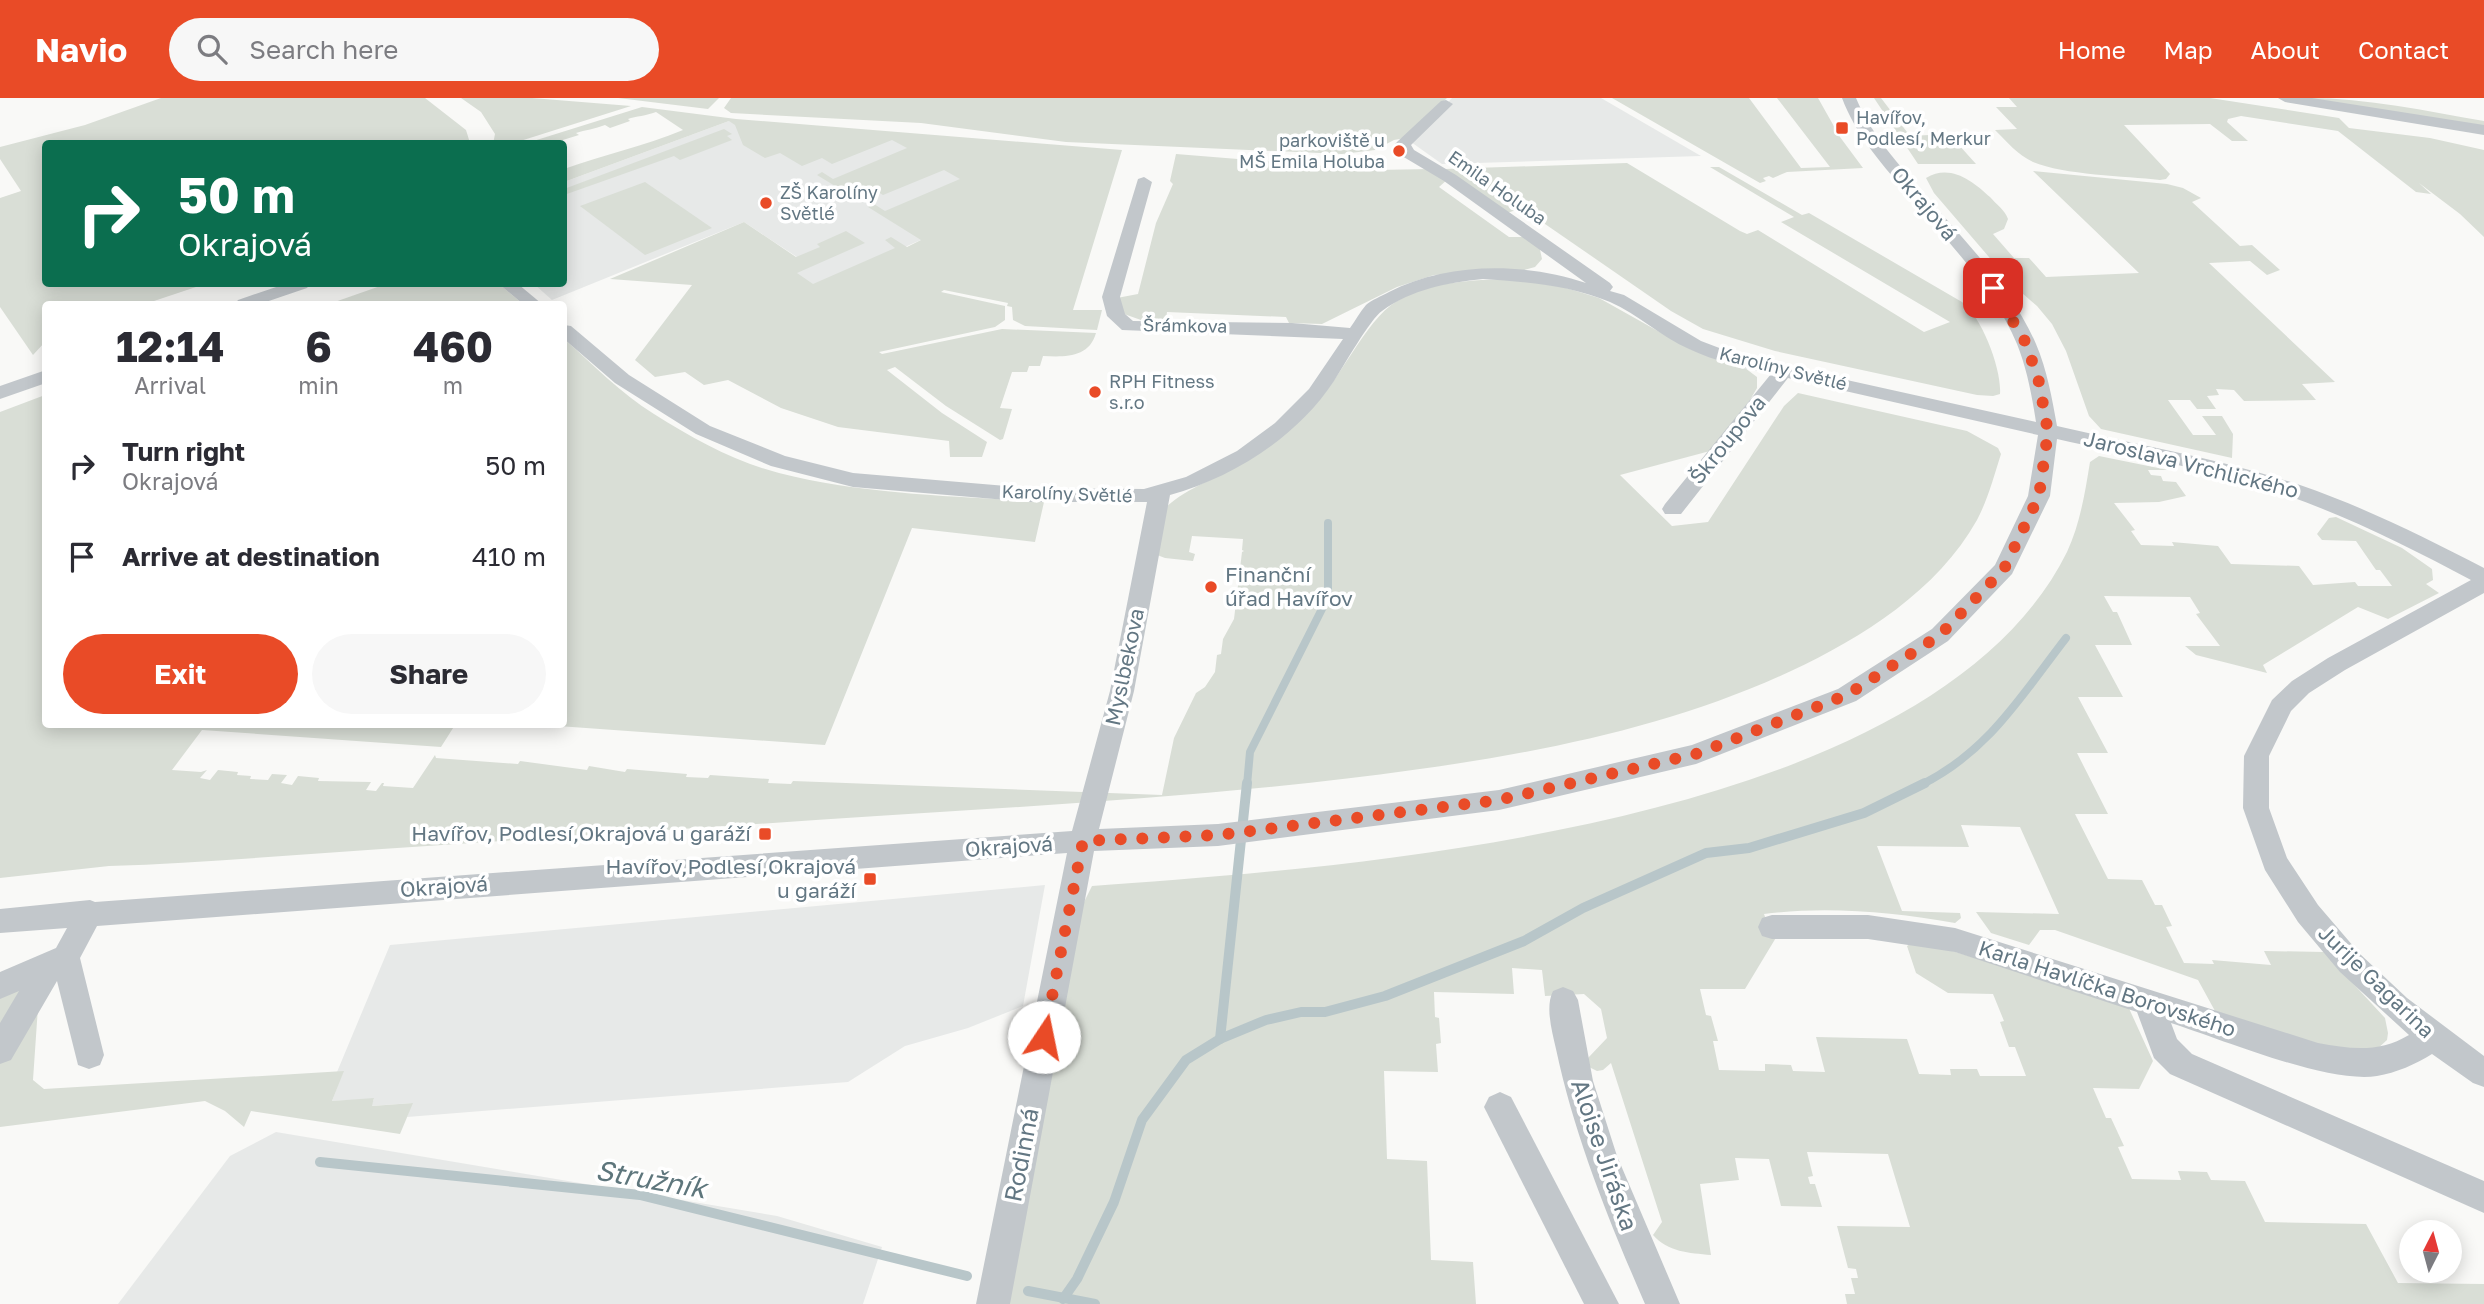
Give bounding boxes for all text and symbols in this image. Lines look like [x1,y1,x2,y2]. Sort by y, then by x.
search box [169,18,659,81]
text: Navio [35,30,127,69]
icon: search [193,30,231,68]
text: Search here [249,34,398,65]
text: Home [2058,35,2126,64]
text: Map [2164,35,2213,64]
text: About [2251,35,2320,64]
text: Contact [2358,35,2449,64]
place label: Havířov, Podlesí, Merkur [1856,106,1991,149]
marker: Havířov, Podlesí, Merkur [1834,120,1850,136]
place label: parkoviště u MŠ Emila Holuba [1239,129,1385,172]
marker: parkoviště u MŠ Emila Holuba [1391,143,1407,159]
street label: Emila Holuba [1444,145,1551,229]
street label: Okrajová [1887,161,1963,245]
text: 50 m [178,165,295,224]
icon: right [63,168,154,259]
place label: ZŠ Karolíny Světlé [780,181,878,224]
marker: ZŠ Karolíny Světlé [758,195,774,211]
text: Okrajová [178,225,312,263]
pin [1963,258,2023,318]
icon: arrive [1974,269,2012,307]
street label: Šrámkova [1143,313,1227,337]
text: 12:14 [116,321,224,371]
text: 6 [305,321,332,371]
text: 460 [413,321,493,371]
street label: Karolíny Světlé [1717,342,1849,395]
place label: RPH Fitness s.r.o [1109,370,1215,413]
text: Arrival [134,371,206,399]
text: min [298,371,339,399]
text: m [443,371,463,399]
marker: RPH Fitness s.r.o [1087,384,1103,400]
street label: Škroupova [1684,390,1771,489]
street label: Jaroslava Vrchlického [2081,425,2301,503]
text: Turn right [122,436,245,467]
icon: right [63,447,101,485]
text: 50 m [485,450,546,481]
text: Okrajová [122,467,218,495]
street label: Karolíny Světlé [1001,480,1133,506]
icon: arrive [63,538,101,576]
text: Arrive at destination [122,541,380,572]
text: 410 m [472,541,546,572]
place label: Finanční úřad Havířov [1225,561,1353,611]
marker: Finanční úřad Havířov [1203,579,1219,595]
street label: Myslbekova [1099,606,1149,728]
button: Exit [63,634,298,714]
button: Share [312,634,546,714]
place label: Havířov, Podlesí,Okrajová u garáží [411,820,752,846]
marker: Havířov, Podlesí,Okrajová u garáží [757,826,773,842]
street label: Okrajová [964,830,1054,862]
place label: Havířov,Podlesí,Okrajová u garáží [606,853,857,903]
street label: Okrajová [399,870,489,902]
marker: Havířov,Podlesí,Okrajová u garáží [862,871,878,887]
street label: Jurije Gagarina [2313,919,2440,1043]
street label: Karla Havlíčka Borovského [1975,934,2239,1042]
position arrow [1007,1000,1081,1074]
street label: Aloise Jiráska [1566,1075,1645,1234]
street label: Rodinná [997,1105,1044,1204]
water label: Stružník [593,1153,712,1205]
north arrow [2399,1220,2462,1283]
map controls [2399,1220,2462,1283]

